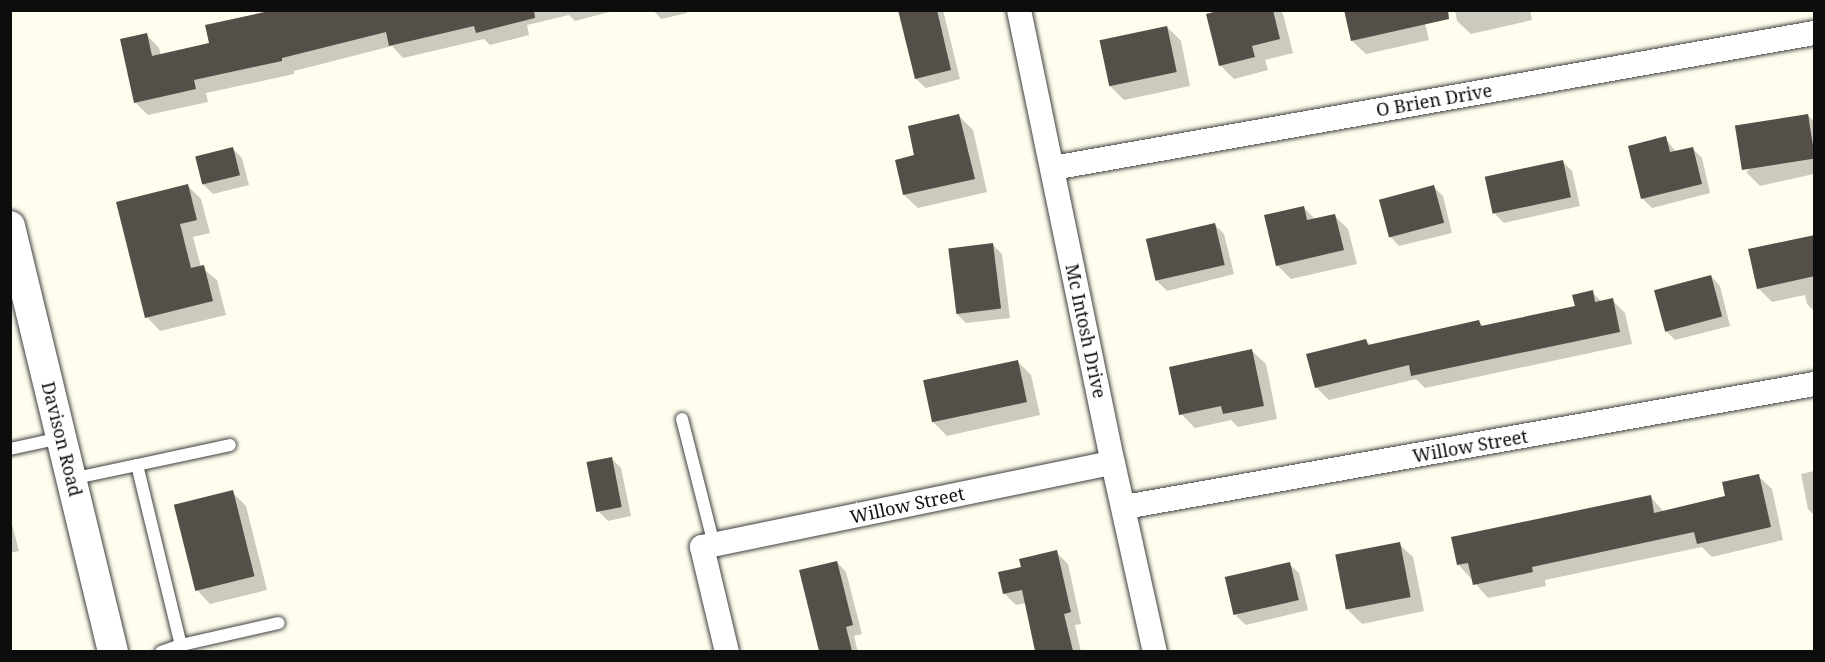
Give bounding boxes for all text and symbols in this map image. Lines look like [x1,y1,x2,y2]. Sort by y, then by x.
street label: O Brien Drive [1374,79,1494,121]
street label: Mc Intosh Drive [1061,262,1111,400]
street label: Davison Road [37,379,87,499]
street label: Willow Street [1411,425,1529,467]
street label: Willow Street [848,482,966,528]

